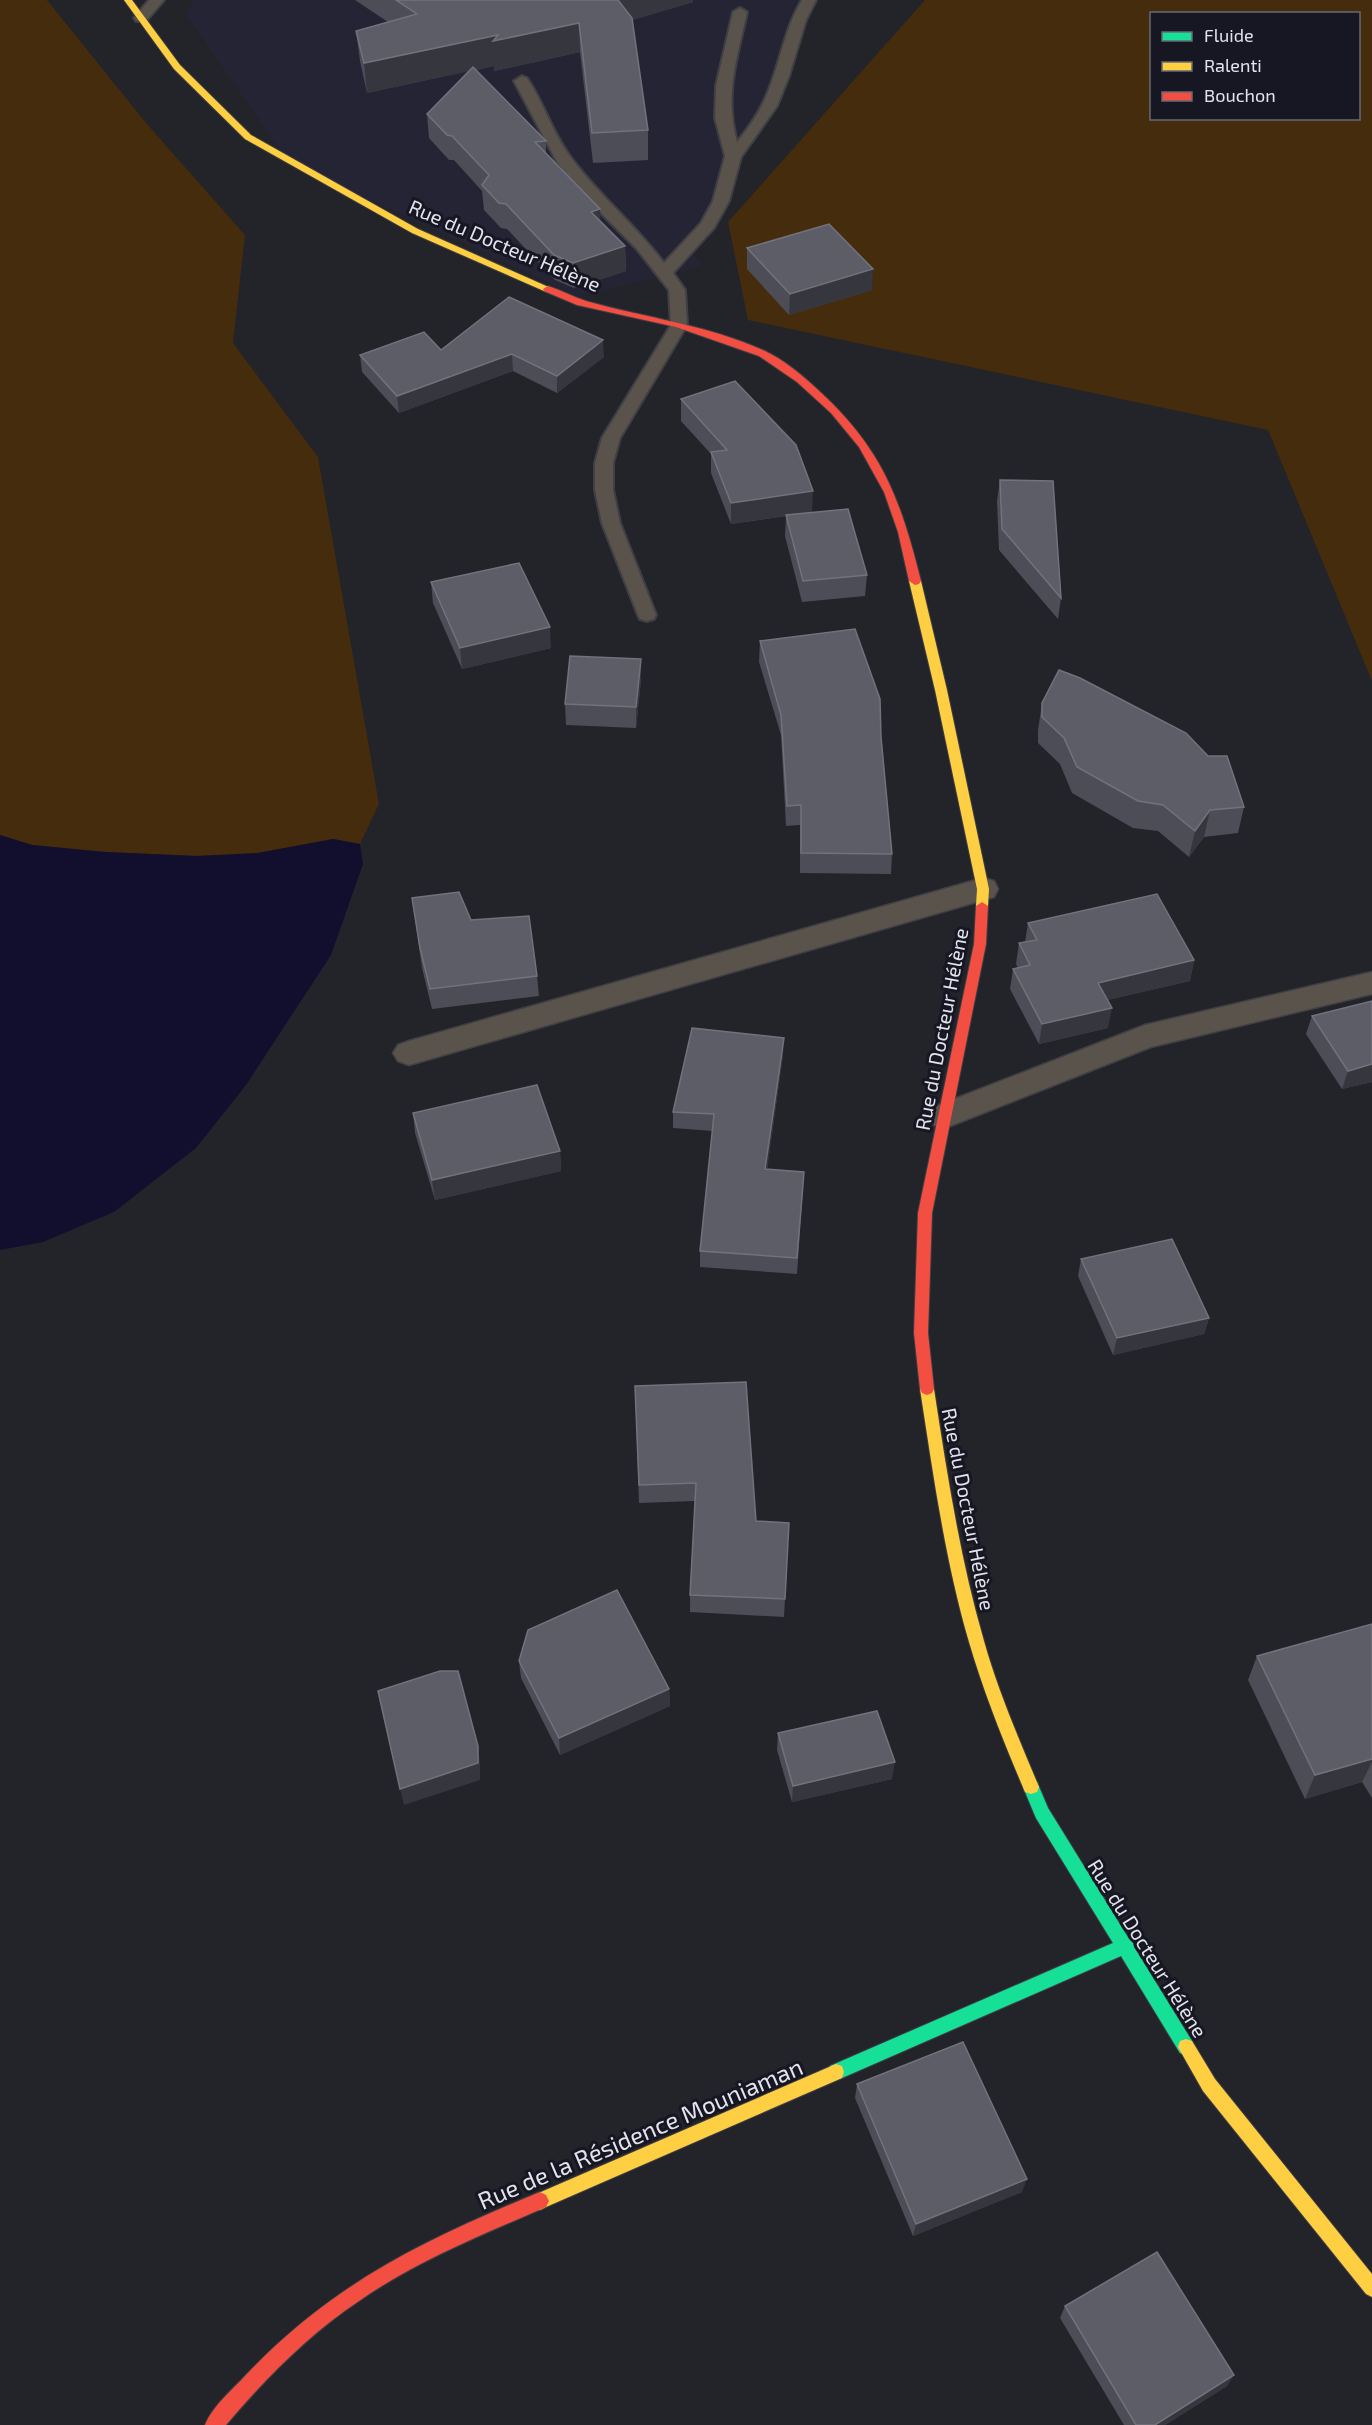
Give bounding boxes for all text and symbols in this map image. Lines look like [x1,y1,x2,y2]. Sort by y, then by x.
legend [1150,12,1360,120]
text: Fluide [1204,24,1254,46]
text: Ralenti [1204,54,1262,76]
text: Bouchon [1204,84,1276,106]
street label: Rue du Docteur Hélène [406,194,604,296]
street label: Rue du Docteur Hélène [910,926,972,1132]
street label: Rue du Docteur Hélène [938,1406,1000,1612]
street label: Rue du Docteur Hélène [1083,1854,1213,2042]
street label: Rue de la Résidence Mouniaman [473,2051,807,2215]

